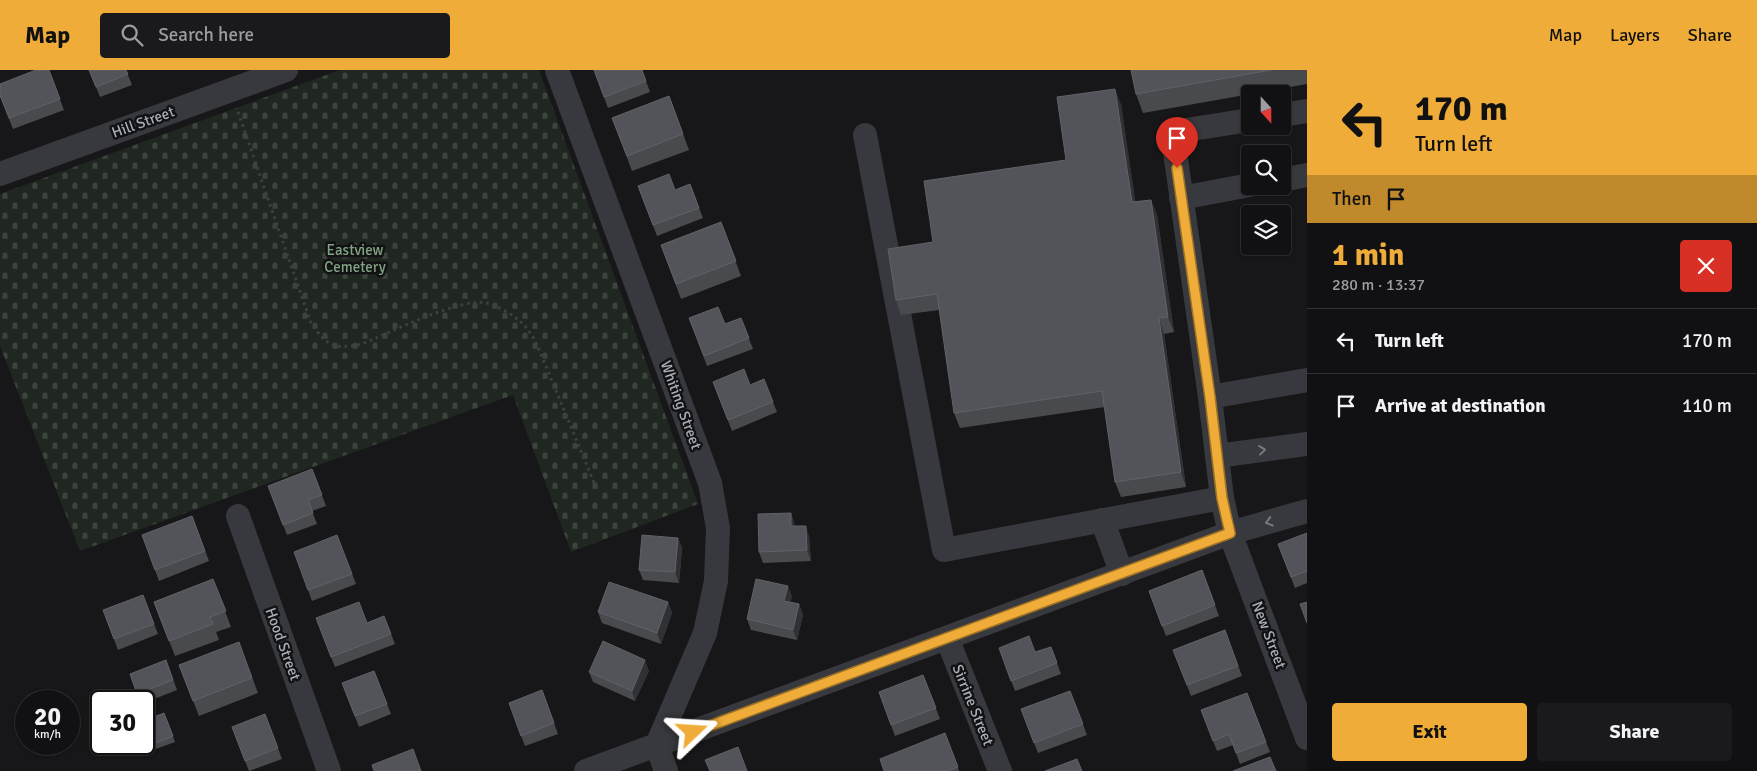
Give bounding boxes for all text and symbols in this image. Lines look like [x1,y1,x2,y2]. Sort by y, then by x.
search box [100,13,450,58]
text: Map [25,20,70,50]
icon: search [118,21,146,49]
text: Search here [158,23,254,47]
text: Map [1549,24,1582,46]
text: Layers [1610,24,1660,46]
text: Share [1688,24,1732,46]
north arrow [1241,85,1291,135]
map controls [1241,85,1291,255]
text: 170 m [1415,87,1508,130]
icon: left [1332,90,1397,155]
street label: Hill Street [109,102,177,142]
pin [1156,117,1198,168]
icon: arrive [1163,124,1191,152]
text: Turn left [1415,130,1493,157]
button: search [1241,145,1291,195]
icon: arrive [1382,185,1410,213]
text: Then [1332,187,1372,211]
button: layers [1241,205,1291,255]
text: 1 min [1332,237,1404,274]
button: close [1680,240,1732,292]
park label: Eastview Cemetery [324,241,386,276]
text: 280 m · 13:37 [1332,275,1425,295]
icon: left [1332,327,1360,355]
text: Turn left [1375,329,1444,353]
text: 170 m [1682,329,1732,353]
street label: Whiting Street [657,358,705,452]
icon: arrive [1332,392,1360,420]
text: Arrive at destination [1375,394,1546,418]
text: 110 m [1682,394,1732,418]
one-way arrow [1258,445,1266,456]
one-way arrow [1265,516,1273,526]
street label: New Street [1248,599,1290,671]
street label: Hood Street [262,605,304,683]
street label: Sirrine Street [949,662,997,748]
speed limit sign: 30 [90,690,155,755]
text: 20 [34,701,61,732]
button: Exit [1332,703,1527,761]
button: Share [1537,703,1732,761]
position arrow [666,705,718,757]
text: km/h [34,727,61,742]

